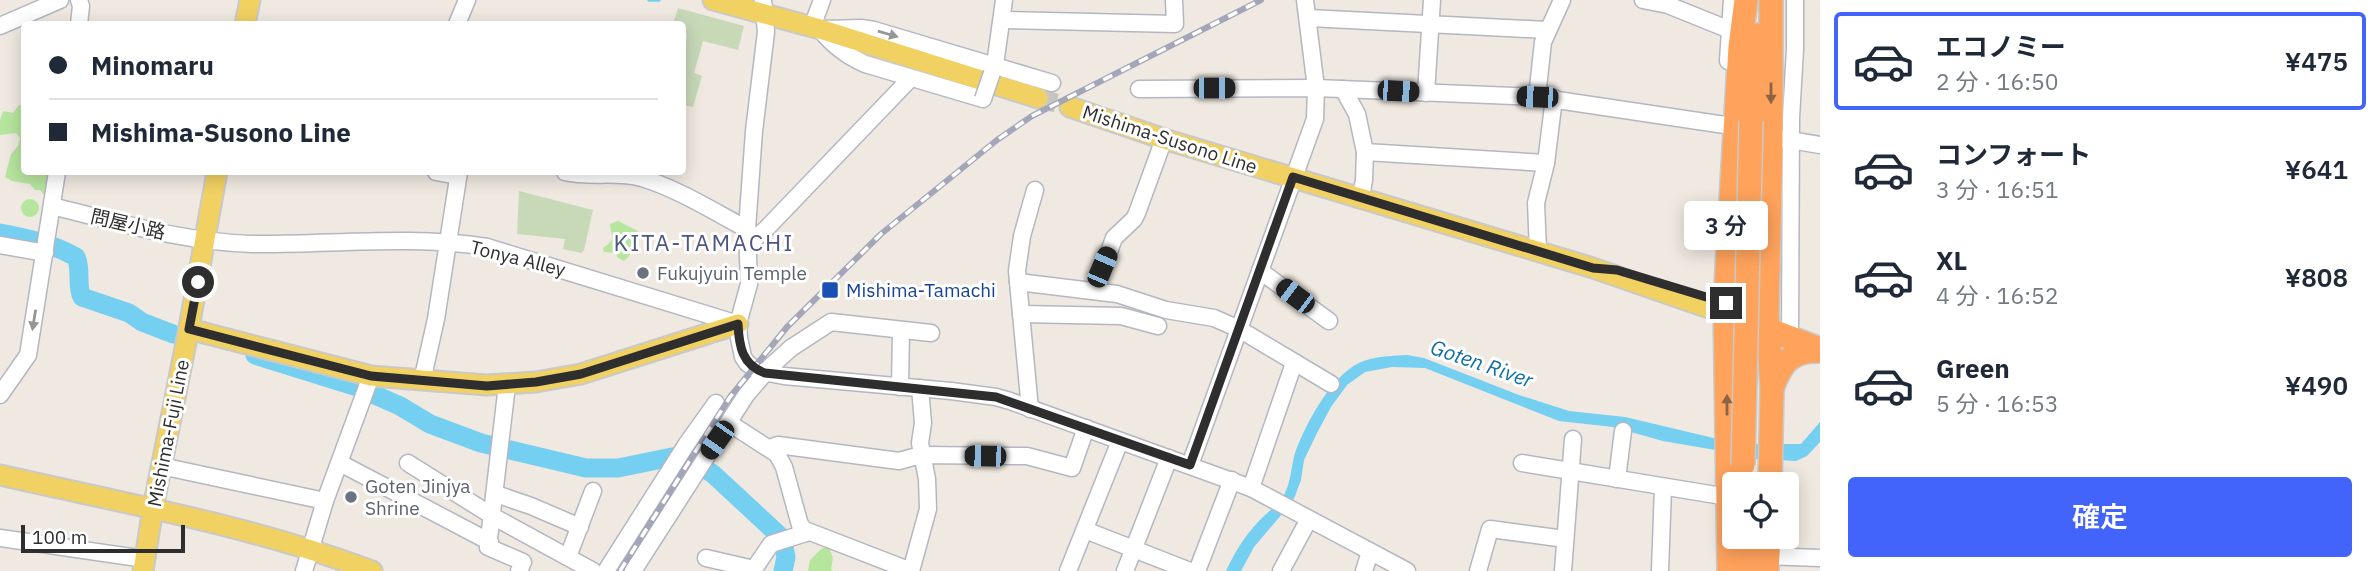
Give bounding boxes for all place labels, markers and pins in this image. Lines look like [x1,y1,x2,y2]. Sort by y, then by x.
place label: Fukujyuin Temple [657,261,807,285]
marker: Fukujyuin Temple [635,265,651,281]
place label: Mishima-Tamachi [846,278,996,302]
marker: Mishima-Tamachi [820,280,840,300]
place label: Goten Jinjya Shrine [365,474,471,520]
marker: Goten Jinjya Shrine [343,489,359,505]

